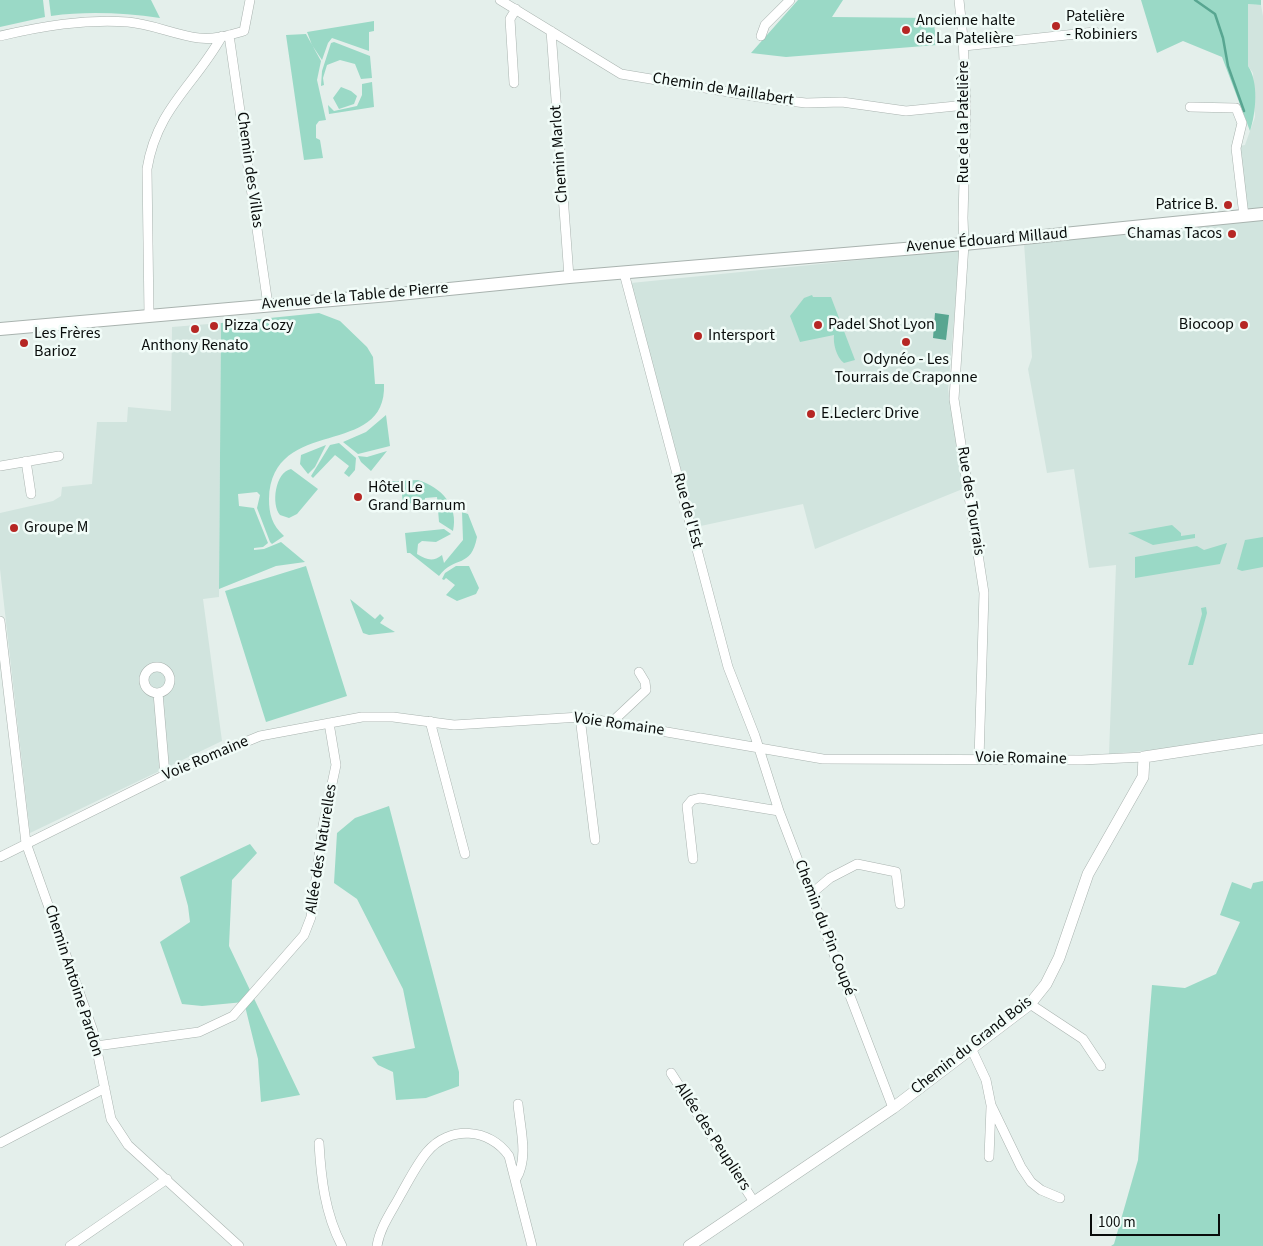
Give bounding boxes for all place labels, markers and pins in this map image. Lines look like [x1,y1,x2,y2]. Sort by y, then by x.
place label: Patelière - Robiniers [1066,7,1137,45]
place label: Ancienne halte de La Patelière [916,11,1015,49]
marker: Patelière - Robiniers [1050,20,1062,32]
marker: Ancienne halte de La Patelière [900,24,912,36]
place label: Patrice B. [1155,195,1218,215]
marker: Patrice B. [1222,199,1234,211]
place label: Chamas Tacos [1127,224,1222,244]
marker: Chamas Tacos [1226,228,1238,240]
place label: Padel Shot Lyon [828,315,935,335]
place label: Biocoop [1179,315,1234,335]
place label: Pizza Cozy [224,316,293,336]
marker: Padel Shot Lyon [812,319,824,331]
marker: Biocoop [1238,319,1250,331]
marker: Pizza Cozy [208,320,220,332]
marker: Anthony Renato [189,323,201,335]
place label: Les Frères Barioz [34,324,100,362]
place label: Intersport [708,326,775,346]
marker: Intersport [692,330,704,342]
place label: Anthony Renato [142,336,248,356]
marker: Odynéo - Les Tourrais de Craponne [900,336,912,348]
marker: Les Frères Barioz [18,337,30,349]
place label: Odynéo - Les Tourrais de Craponne [835,350,977,388]
place label: E.Leclerc Drive [821,404,919,424]
marker: E.Leclerc Drive [805,408,817,420]
place label: Hôtel Le Grand Barnum [368,478,466,516]
marker: Hôtel Le Grand Barnum [352,491,364,503]
place label: Groupe M [24,518,88,538]
marker: Groupe M [8,522,20,534]

